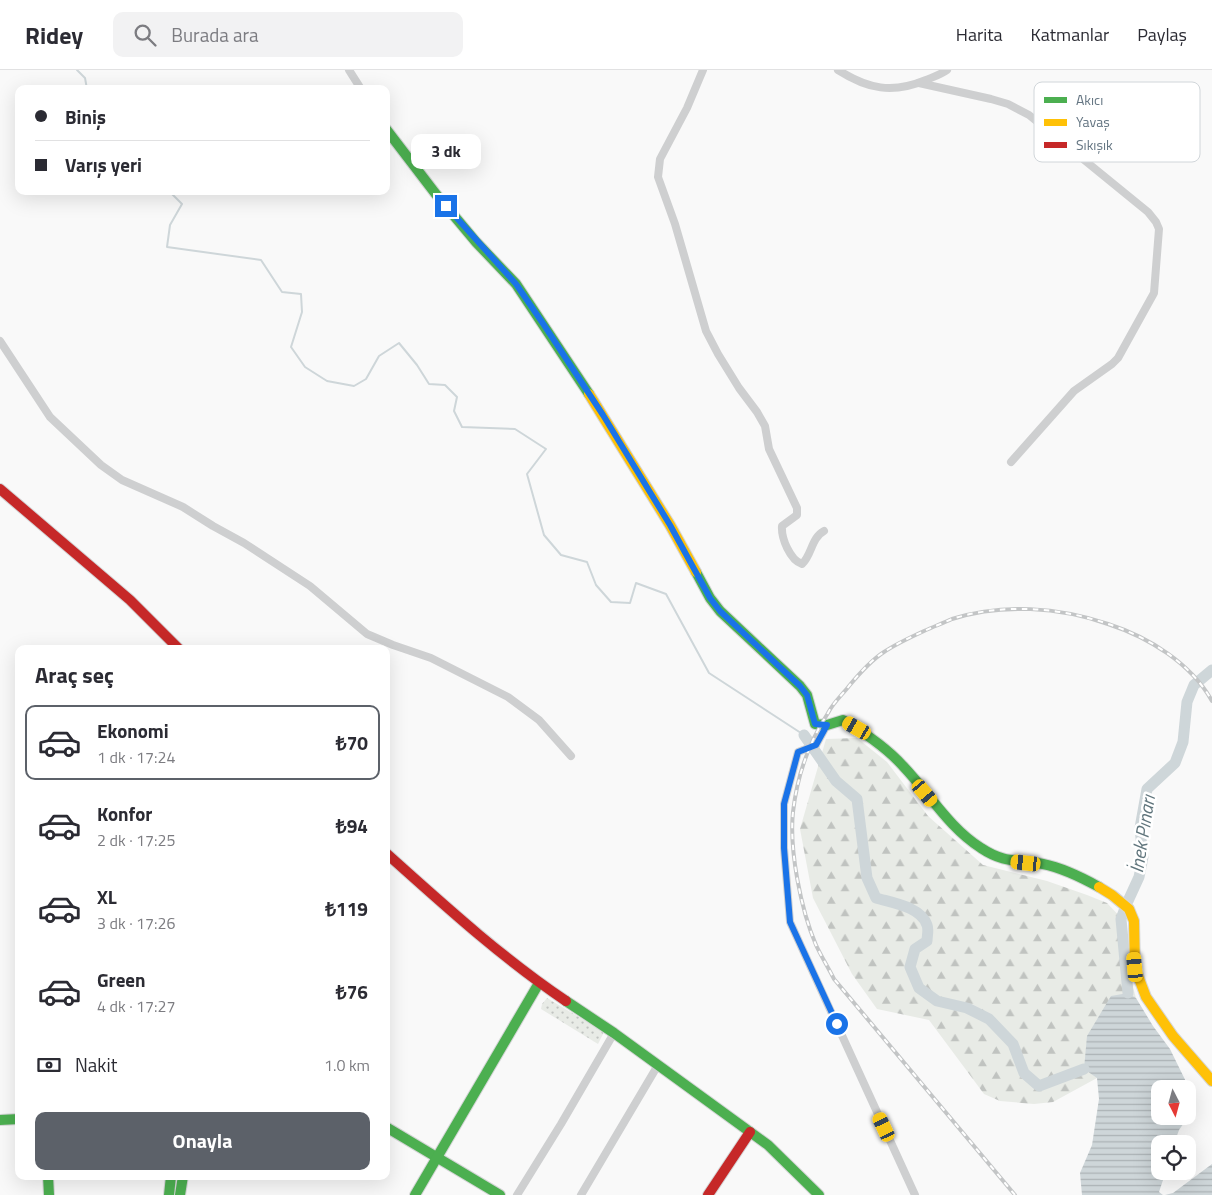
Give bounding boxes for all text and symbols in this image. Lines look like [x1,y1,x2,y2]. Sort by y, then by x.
search box [113,12,463,57]
text: Ridey [25,17,83,53]
text: Burada ara [171,20,259,49]
icon: search [131,21,159,49]
text: Harita [956,21,1003,48]
text: Katmanlar [1031,21,1109,48]
text: Paylaş [1137,21,1187,48]
legend [1034,82,1200,162]
text: Akıcı [1076,89,1103,110]
text: Biniş [65,102,106,131]
text: Yavaş [1076,111,1110,132]
callout: 3 dk [411,134,481,168]
text: Sıkışık [1076,134,1113,155]
text: 3 dk [431,139,461,163]
text: Varış yeri [65,150,142,179]
route end [435,195,457,217]
text: Araç seç [35,658,114,692]
car [840,714,873,742]
text: Ekonomi [97,716,169,745]
icon: car [37,720,82,765]
text: ₺70 [336,728,368,757]
text: 1 dk · 17:24 [97,745,175,769]
car [909,777,940,809]
water label: İnek Pınarı [1121,792,1162,875]
text: Konfor [97,799,152,828]
icon: car [37,803,82,848]
text: ₺94 [336,811,368,840]
text: 2 dk · 17:25 [97,828,175,852]
car [1010,854,1041,872]
text: XL [97,882,117,911]
icon: car [37,886,82,931]
text: ₺119 [325,894,368,923]
text: 3 dk · 17:26 [97,911,175,935]
car [1126,951,1143,983]
text: Green [97,965,146,994]
icon: car [37,969,82,1014]
text: ₺76 [336,977,368,1006]
text: 4 dk · 17:27 [97,994,175,1018]
route start [826,1013,848,1035]
text: Nakit [75,1050,117,1079]
icon: cash [35,1051,63,1079]
text: 1.0 km [324,1053,370,1077]
north arrow [1151,1080,1196,1125]
map controls [1151,1080,1196,1180]
car [870,1110,897,1144]
button: Onayla [35,1112,370,1170]
button: locate [1151,1135,1196,1180]

